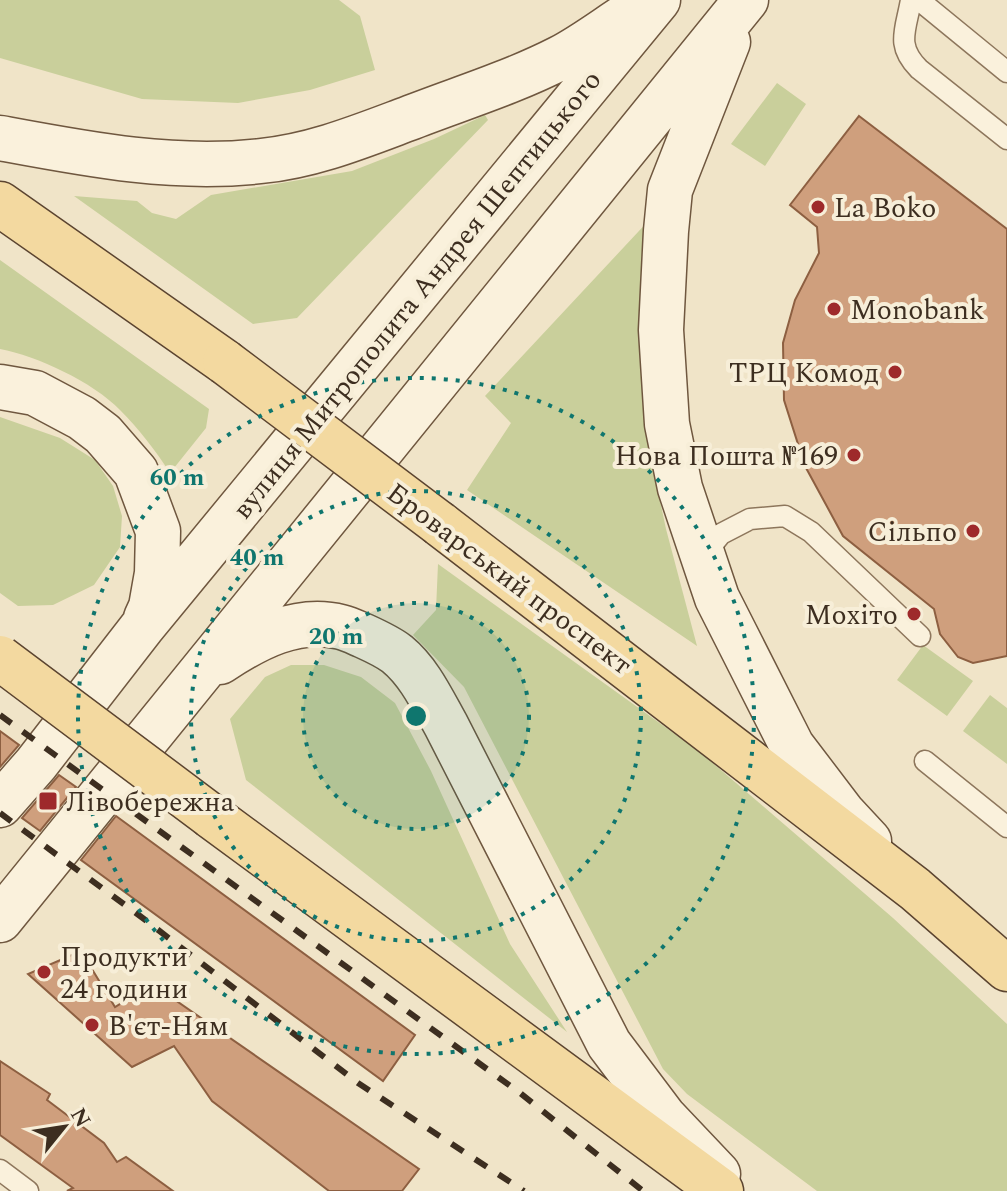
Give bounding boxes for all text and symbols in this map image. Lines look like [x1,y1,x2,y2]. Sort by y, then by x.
street label: вулиця Митрополита Андрея Шептицького [222,61,612,529]
place label: La Boko [834,187,936,230]
marker: La Boko [809,198,827,216]
place label: Monobank [850,289,985,332]
marker: Monobank [825,300,843,318]
place label: ТРЦ Комод [729,352,879,395]
marker: ТРЦ Комод [886,363,904,381]
place label: Нова Пошта №169 [615,435,838,478]
marker: Нова Пошта №169 [845,446,863,464]
text: 60 m [150,460,205,496]
street label: Броварський проспект [377,472,641,686]
place label: Сільпо [867,511,957,554]
marker: Сільпо [964,522,982,540]
text: 40 m [230,540,285,576]
place label: Мохіто [805,594,898,637]
marker: Мохіто [905,605,923,623]
text: 20 m [309,619,364,655]
centre of rings [402,702,430,730]
place label: Лівобережна [66,781,235,824]
marker: Лівобережна [37,790,59,812]
place label: Продукти 24 години [60,936,188,1011]
marker: Продукти 24 години [35,963,53,981]
place label: В'єт-Ням [108,1005,229,1048]
marker: В'єт-Ням [83,1016,101,1034]
north arrow [24,1087,104,1167]
text: N [61,1102,99,1134]

